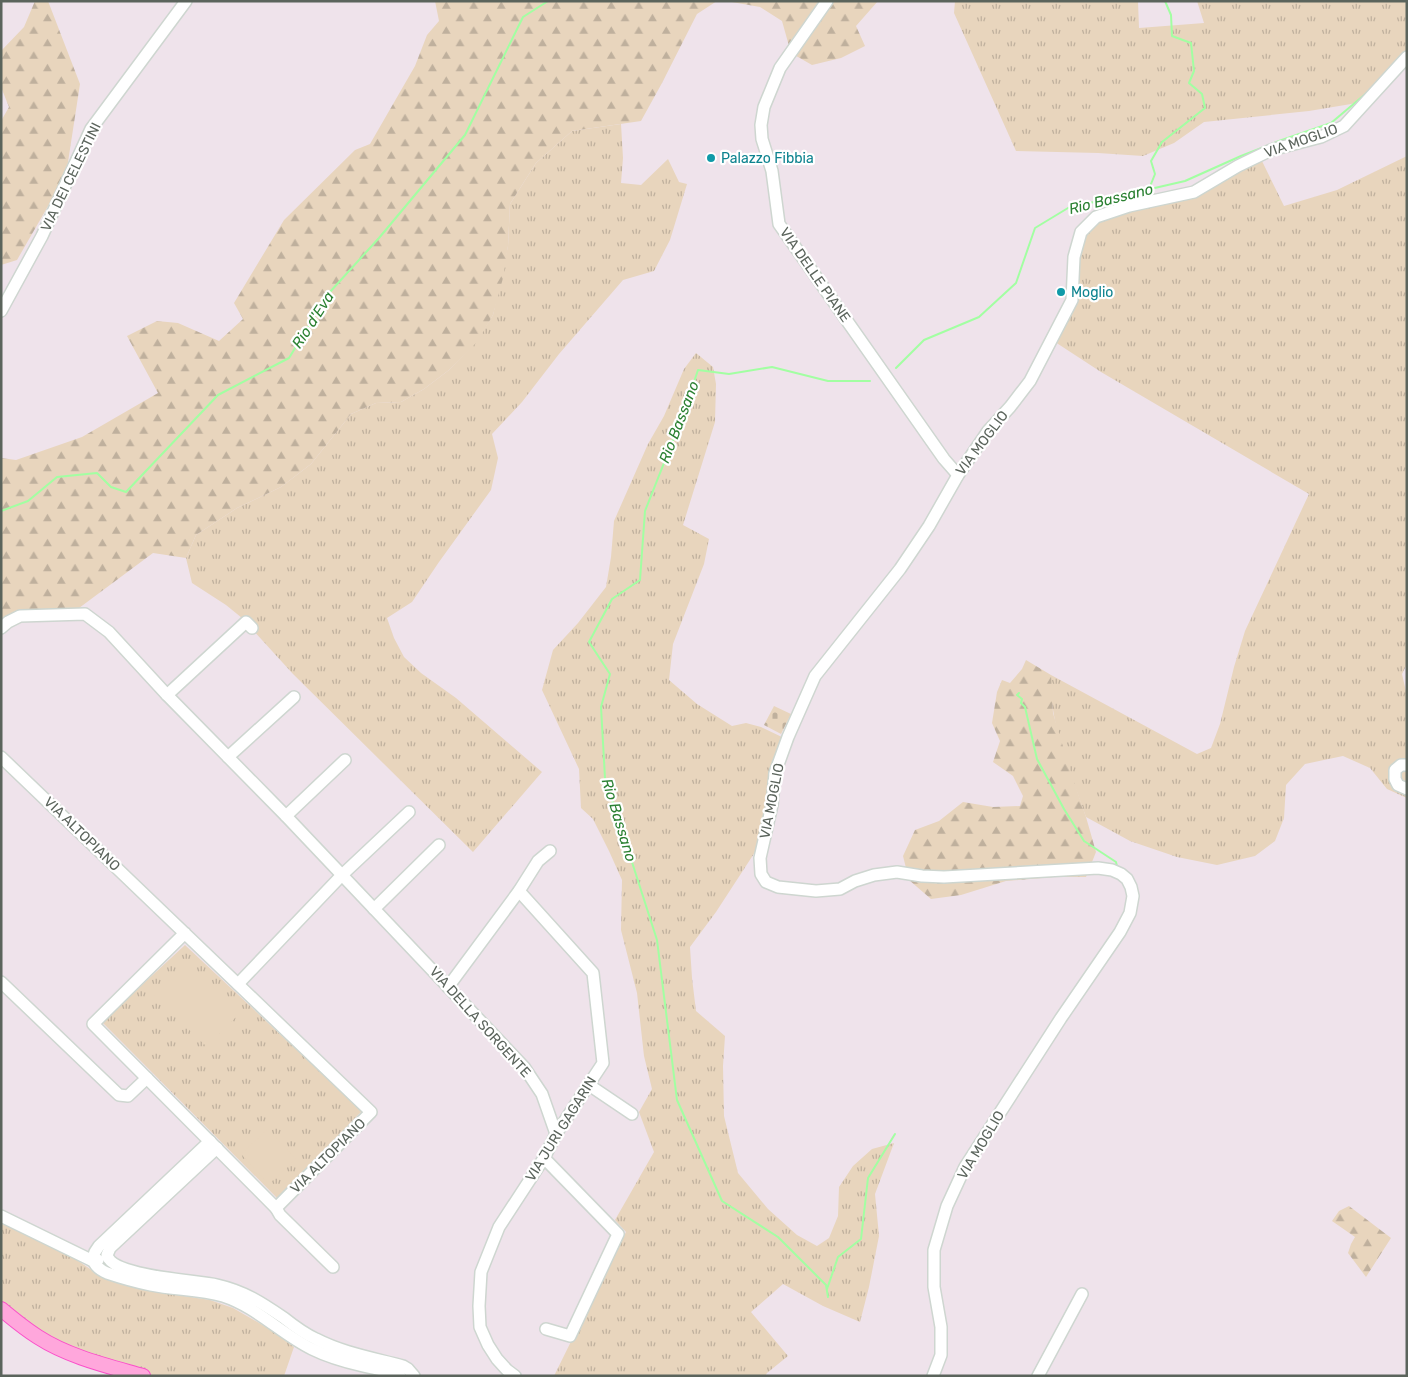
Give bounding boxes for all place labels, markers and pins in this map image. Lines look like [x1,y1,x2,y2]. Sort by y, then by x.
place label: Palazzo Fibbia [721,150,814,167]
marker: Palazzo Fibbia [705,152,717,164]
place label: Moglio [1071,284,1113,301]
marker: Moglio [1055,286,1067,298]

